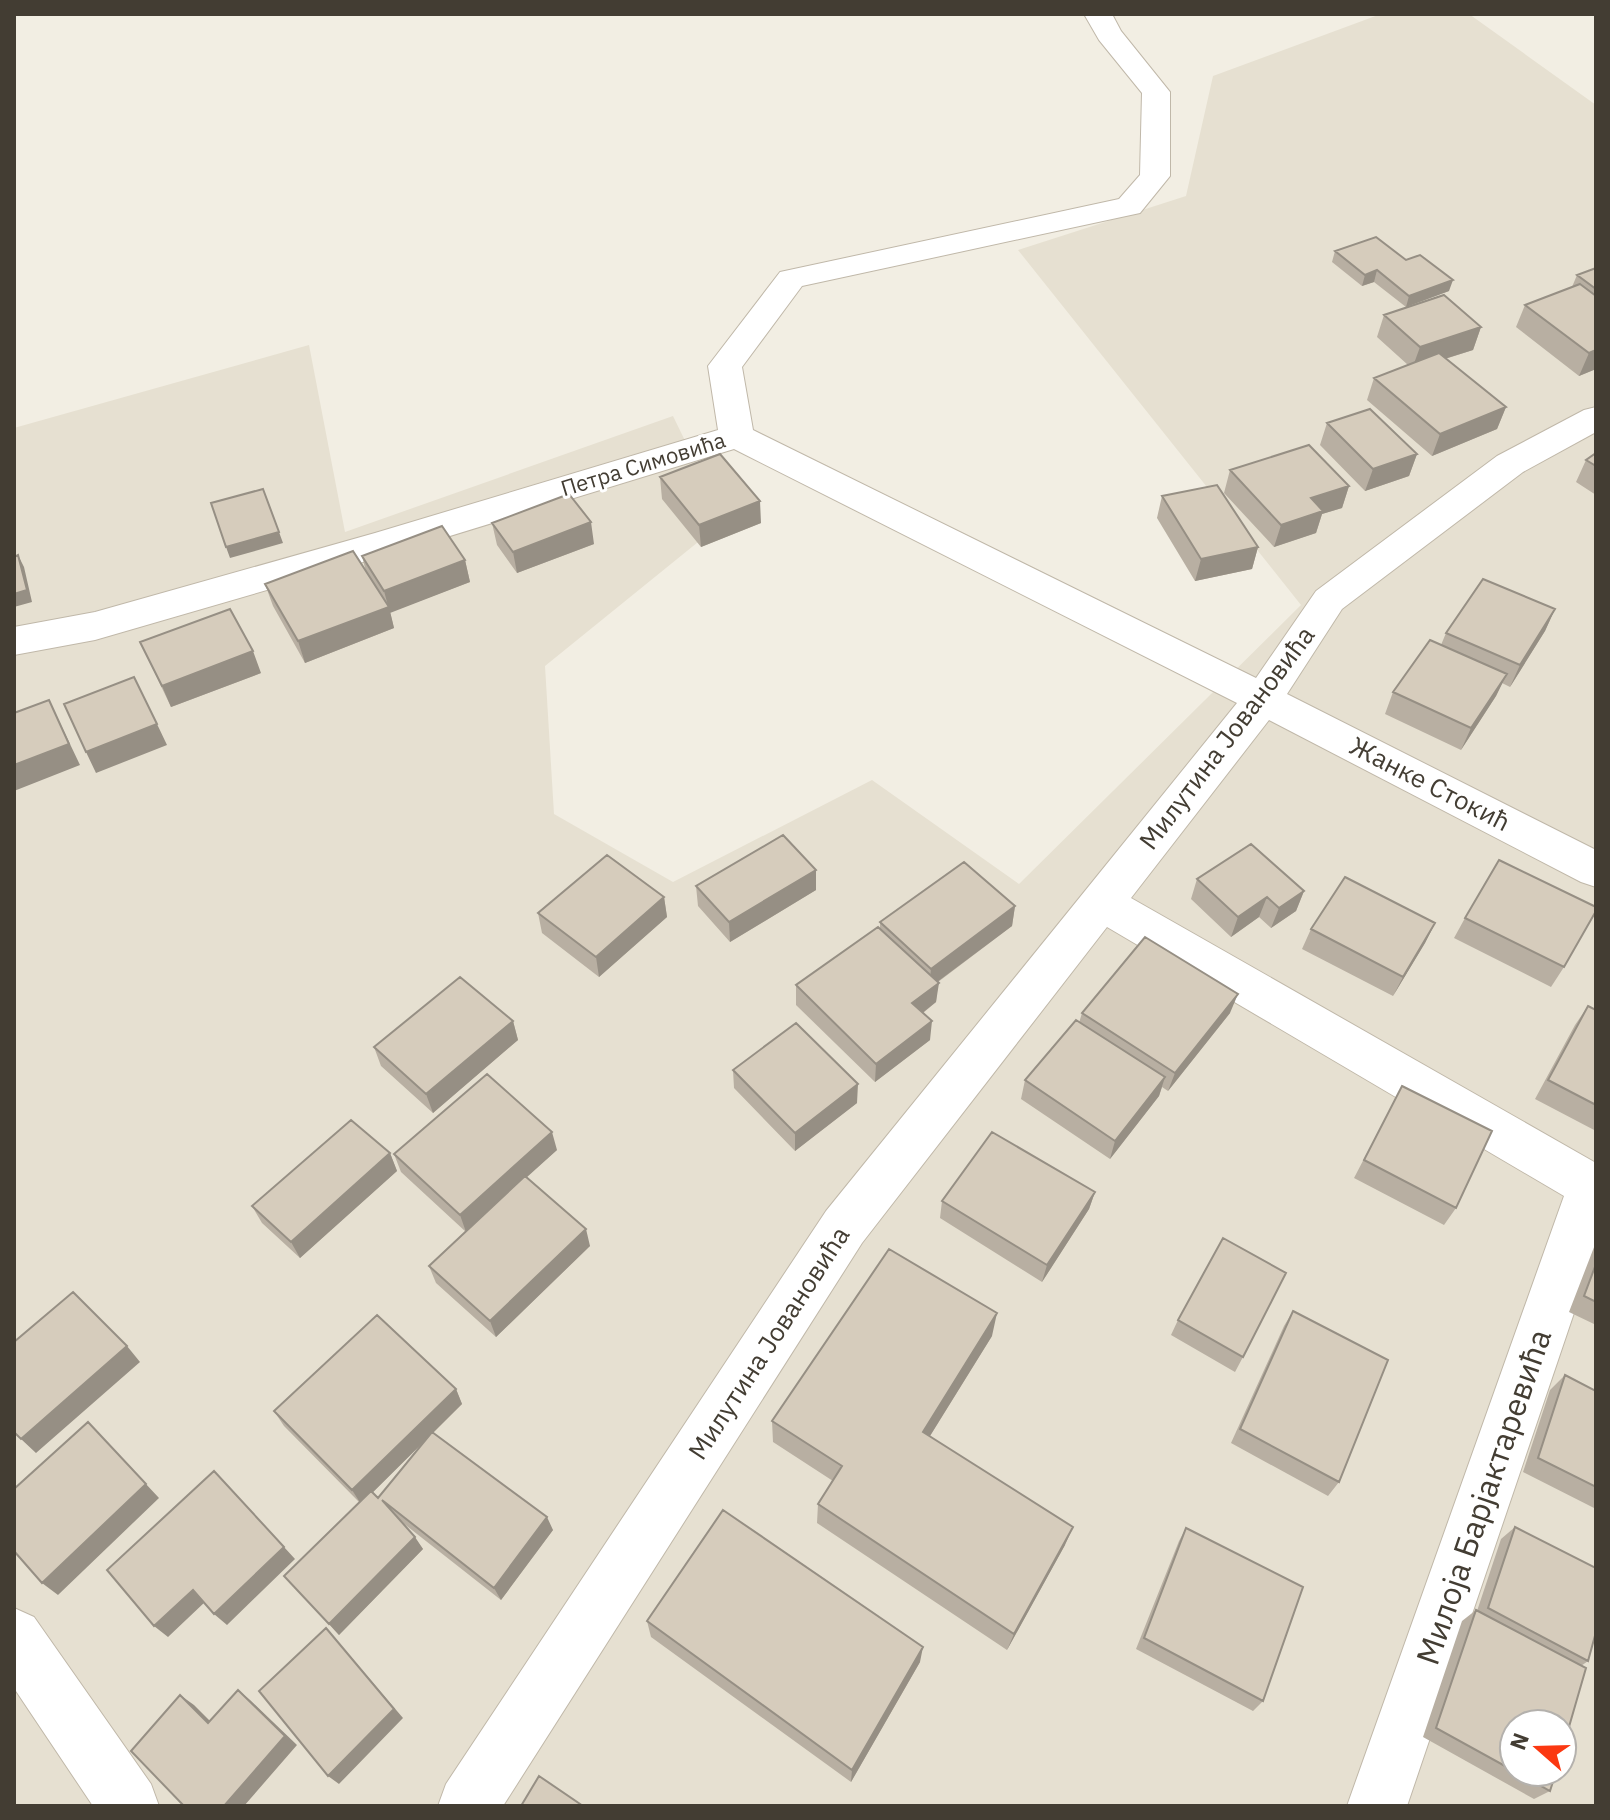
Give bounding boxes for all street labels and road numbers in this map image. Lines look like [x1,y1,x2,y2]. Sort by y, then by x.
street label: Петра Симовића [557,425,729,502]
street label: Милутина Јовановића [1131,619,1322,856]
street label: Жанке Стокић [1344,728,1516,838]
street label: Милутина Јовановића [680,1219,856,1466]
street label: Милоја Барјактаревића [1406,1323,1560,1670]

